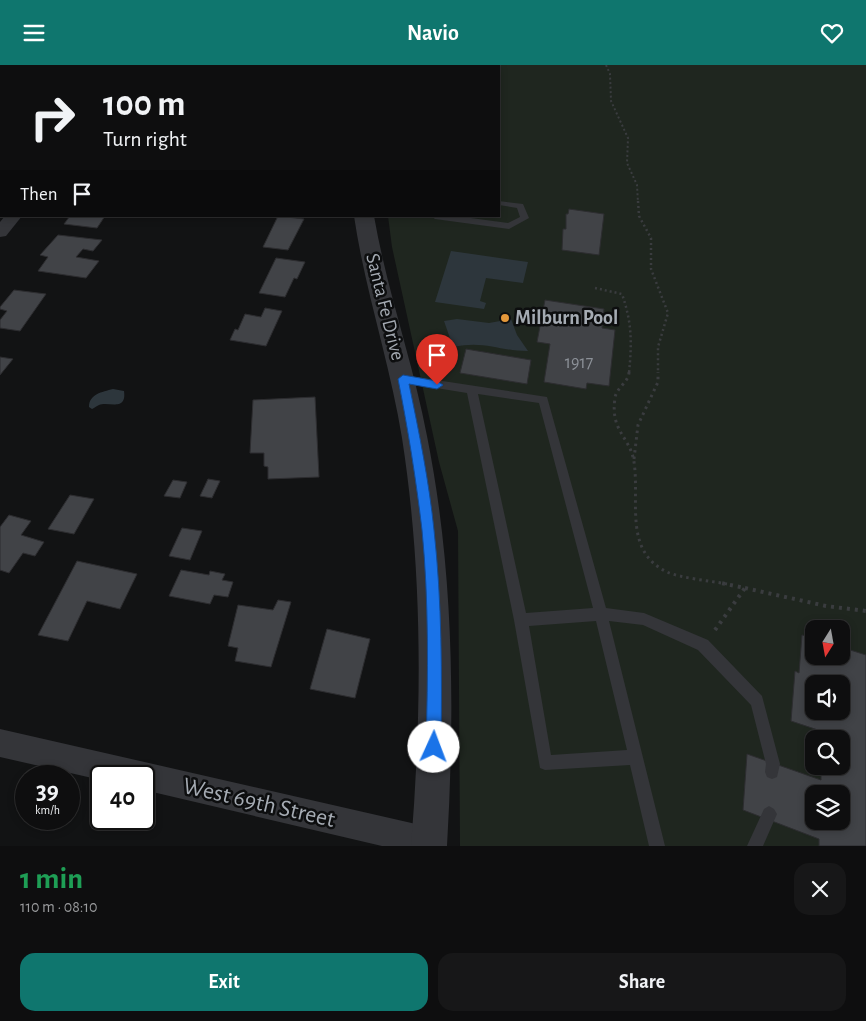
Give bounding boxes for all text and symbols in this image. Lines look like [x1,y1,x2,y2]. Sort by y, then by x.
icon: menu [20,19,48,47]
icon: heart [818,19,846,47]
text: Navio [407,22,459,44]
icon: right [20,85,85,150]
text: 100 m [103,87,186,122]
text: Turn right [103,128,187,150]
icon: arrive [68,180,96,208]
text: Then [20,185,58,204]
street label: Santa Fe Drive [362,252,408,362]
place label: Milburn Pool [515,308,618,328]
marker: Milburn Pool [499,312,511,324]
pin [416,334,458,385]
icon: arrive [423,341,451,369]
house number: 1917 [565,354,593,372]
north arrow [805,620,850,665]
map controls [805,620,850,830]
button: sound [805,675,850,720]
position arrow [407,720,459,772]
button: search [805,730,850,775]
speed limit sign: 40 [90,765,155,830]
street label: West 69th Street [181,774,338,832]
text: 39 [36,779,59,804]
button: layers [805,785,850,830]
text: km/h [35,804,60,816]
button: close [794,863,846,915]
text: 1 min [20,864,83,894]
text: 110 m · 08:10 [20,899,98,915]
button: Exit [20,953,428,1011]
button: Share [438,953,846,1011]

